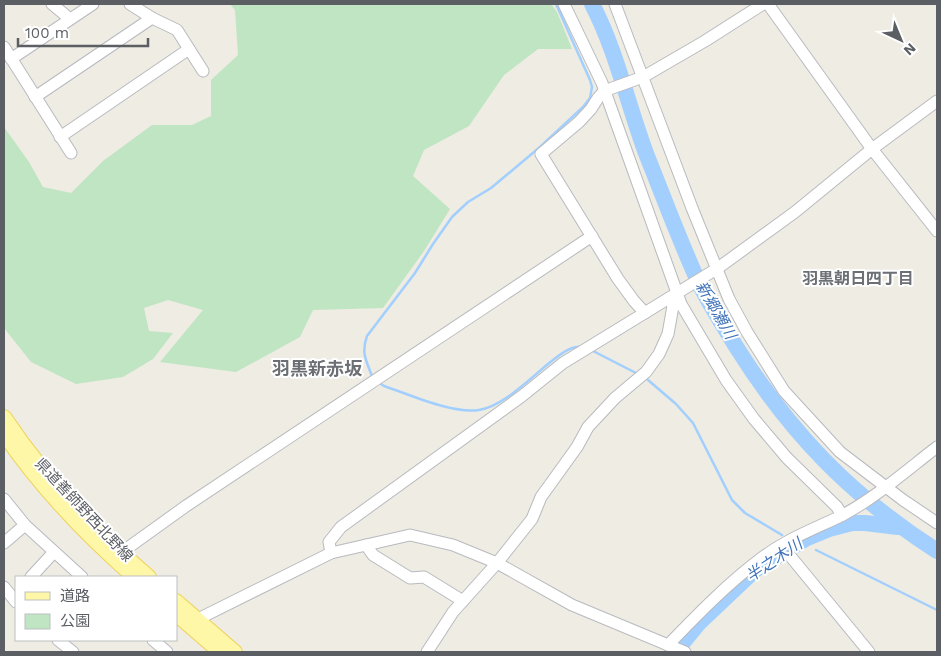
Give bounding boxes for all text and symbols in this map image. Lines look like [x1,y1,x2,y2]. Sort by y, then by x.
scale bar [18,15,148,47]
north arrow [876,15,926,65]
text: 100 m [25,24,69,42]
text: N [901,40,919,59]
district label: 羽黒朝日四丁目 [802,269,914,288]
water label: 新郷瀬川 [692,278,741,344]
district label: 羽黒新赤坂 [272,358,363,379]
street label: 県道善師野西北野線 [31,454,137,566]
water label: 半之木川 [742,533,807,586]
legend [15,576,178,641]
text: 道路 [60,587,90,605]
text: 公園 [60,612,90,630]

